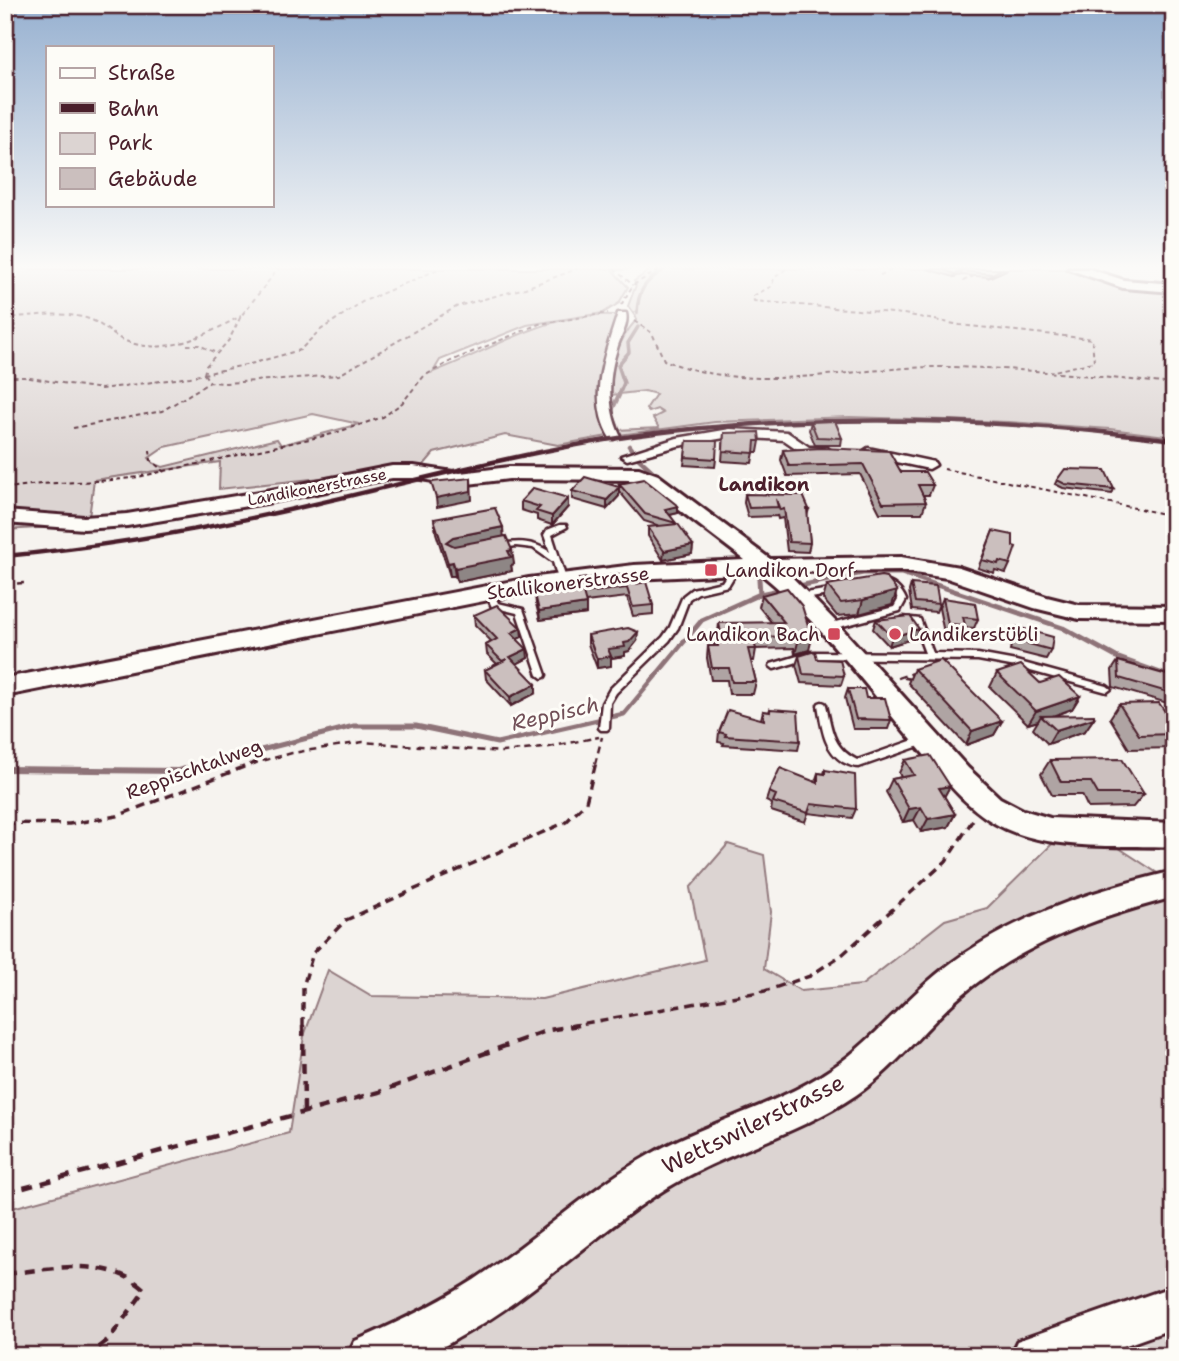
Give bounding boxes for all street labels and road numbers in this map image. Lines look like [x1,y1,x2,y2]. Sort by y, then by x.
street label: Landikonerstrasse [246,463,388,511]
street label: Stallikonerstrasse [485,561,651,605]
street label: Reppischtalweg [123,733,265,805]
street label: Wettswilerstrasse [657,1067,849,1181]

